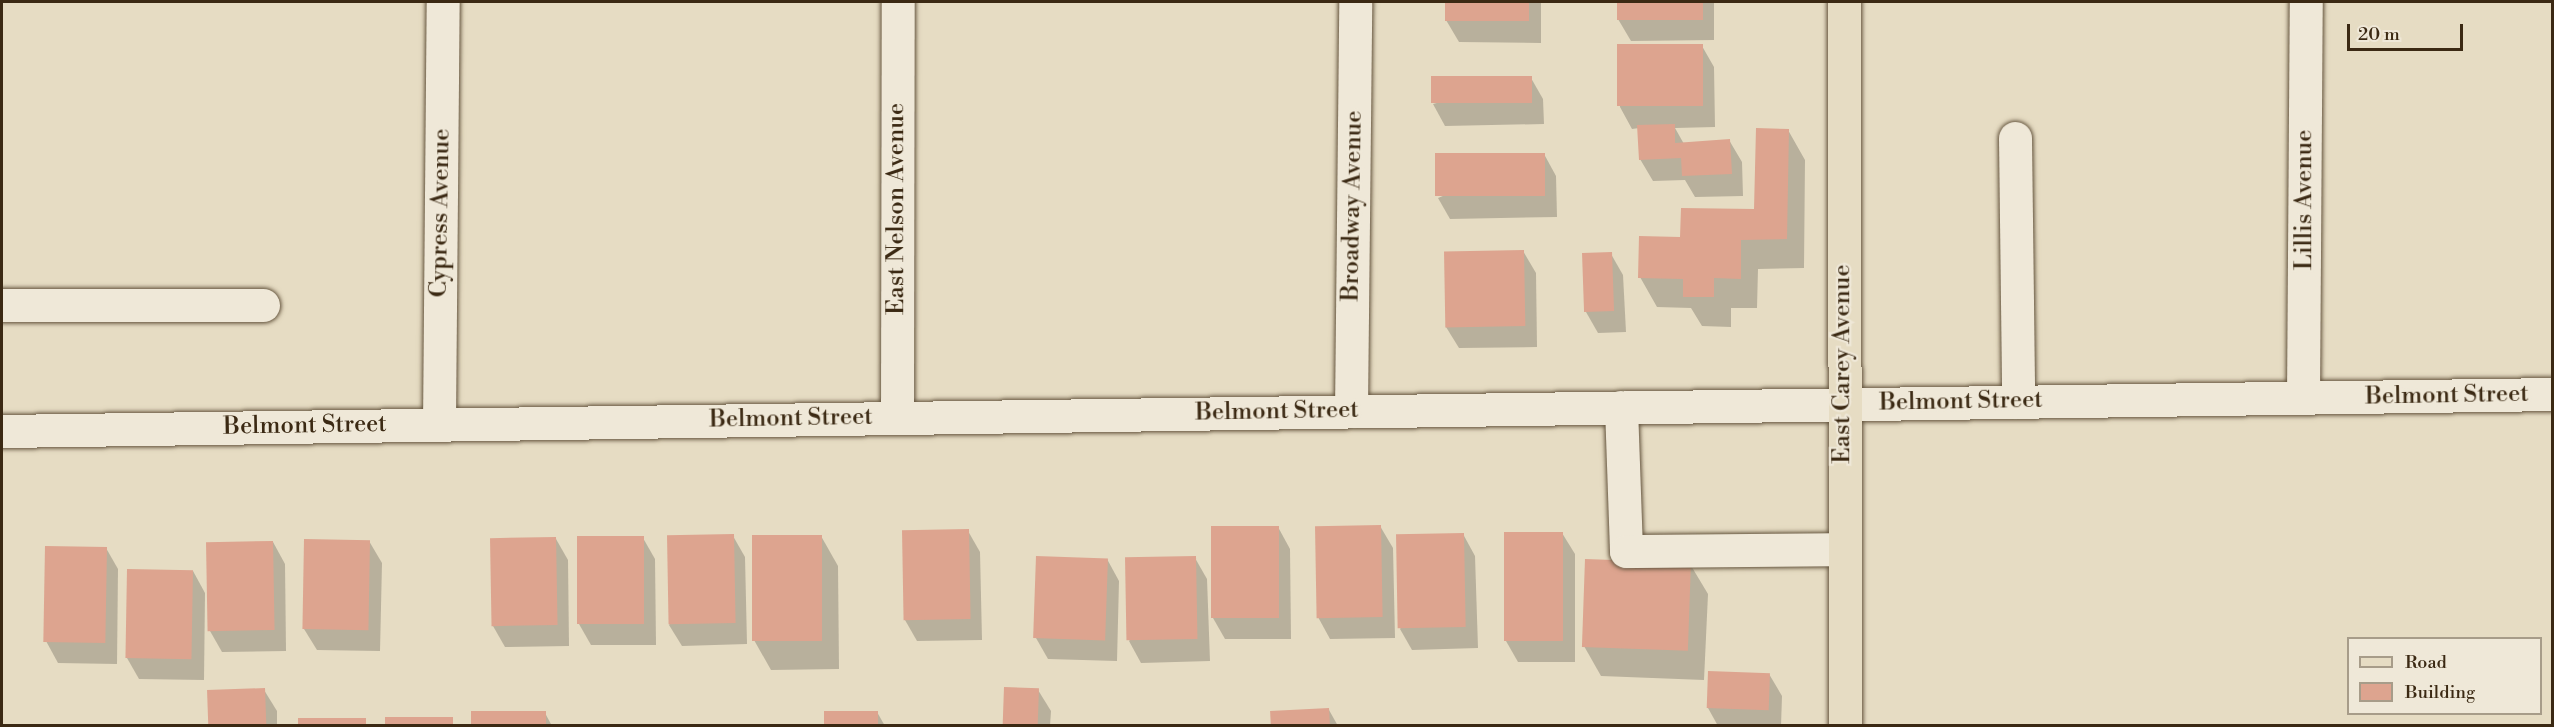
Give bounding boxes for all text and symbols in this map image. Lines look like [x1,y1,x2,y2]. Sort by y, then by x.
scale bar [2350,12,2466,50]
text: 20 m [2358,23,2400,46]
street label: East Nelson Avenue [883,103,911,315]
street label: Broadway Avenue [1337,110,1369,302]
street label: Cypress Avenue [425,128,457,298]
street label: Lillis Avenue [2291,130,2319,270]
street label: East Carey Avenue [1829,264,1857,464]
street label: Belmont Street [2365,380,2529,412]
street label: Belmont Street [1879,386,2043,418]
street label: Belmont Street [1195,396,1359,428]
street label: Belmont Street [709,403,873,435]
street label: Belmont Street [223,410,387,442]
legend [2347,637,2542,715]
text: Road [2405,651,2447,674]
text: Building [2405,681,2475,704]

